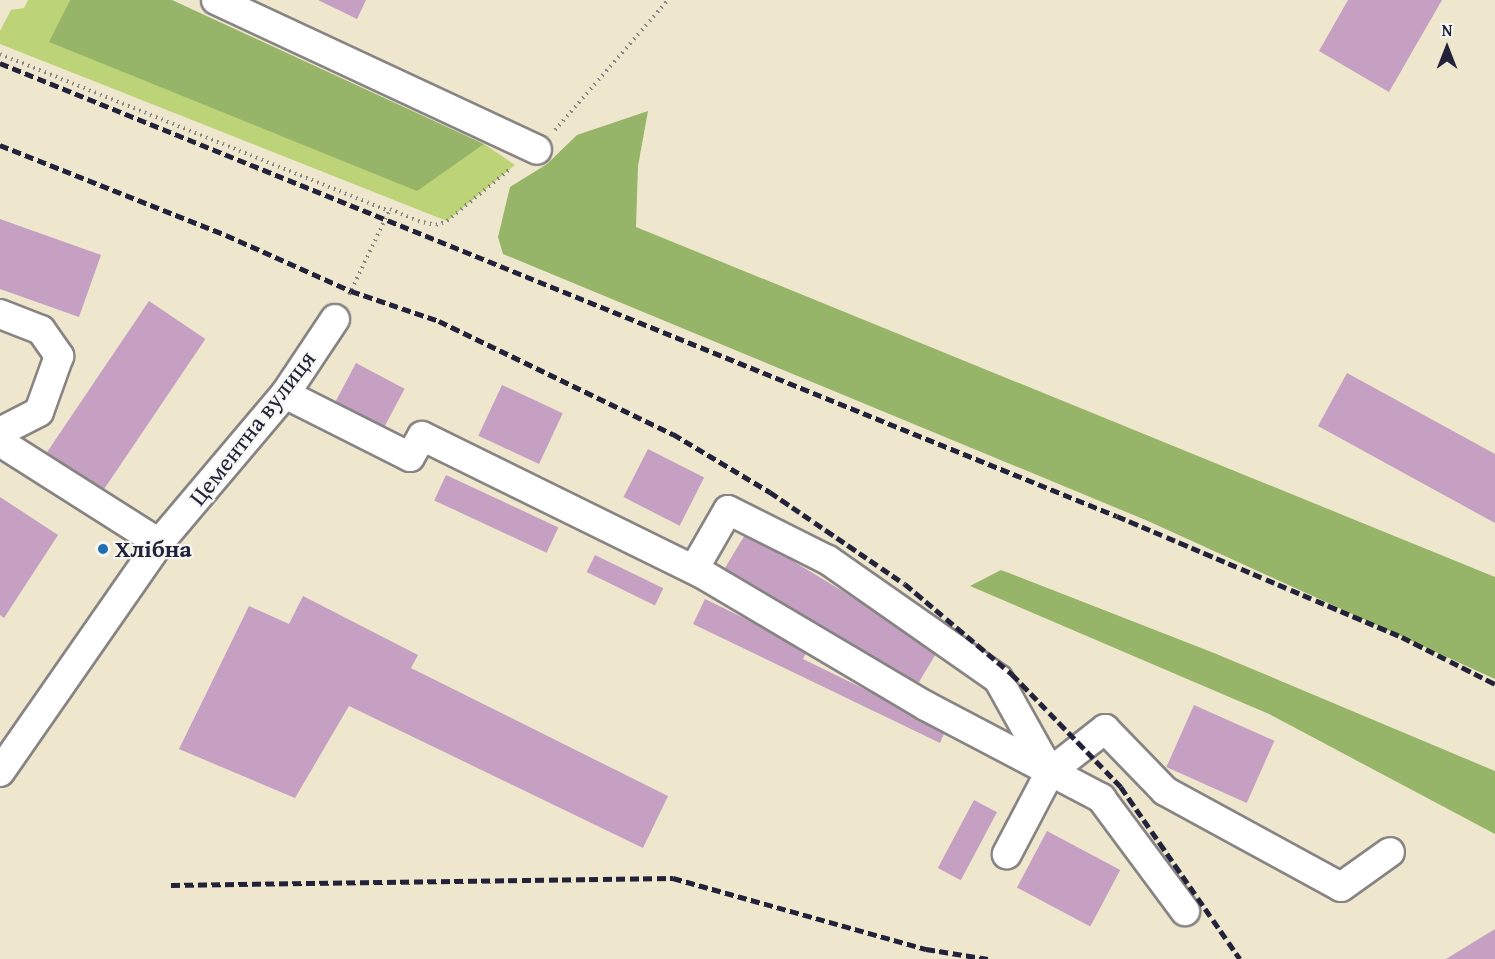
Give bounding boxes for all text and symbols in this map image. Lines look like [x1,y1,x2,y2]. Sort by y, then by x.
north arrow [1417,18,1477,78]
text: N [1442,18,1452,42]
street label: Цементна вулиця [183,345,321,511]
place label: Хлібна [115,535,192,563]
marker: Хлібна [96,542,110,556]

